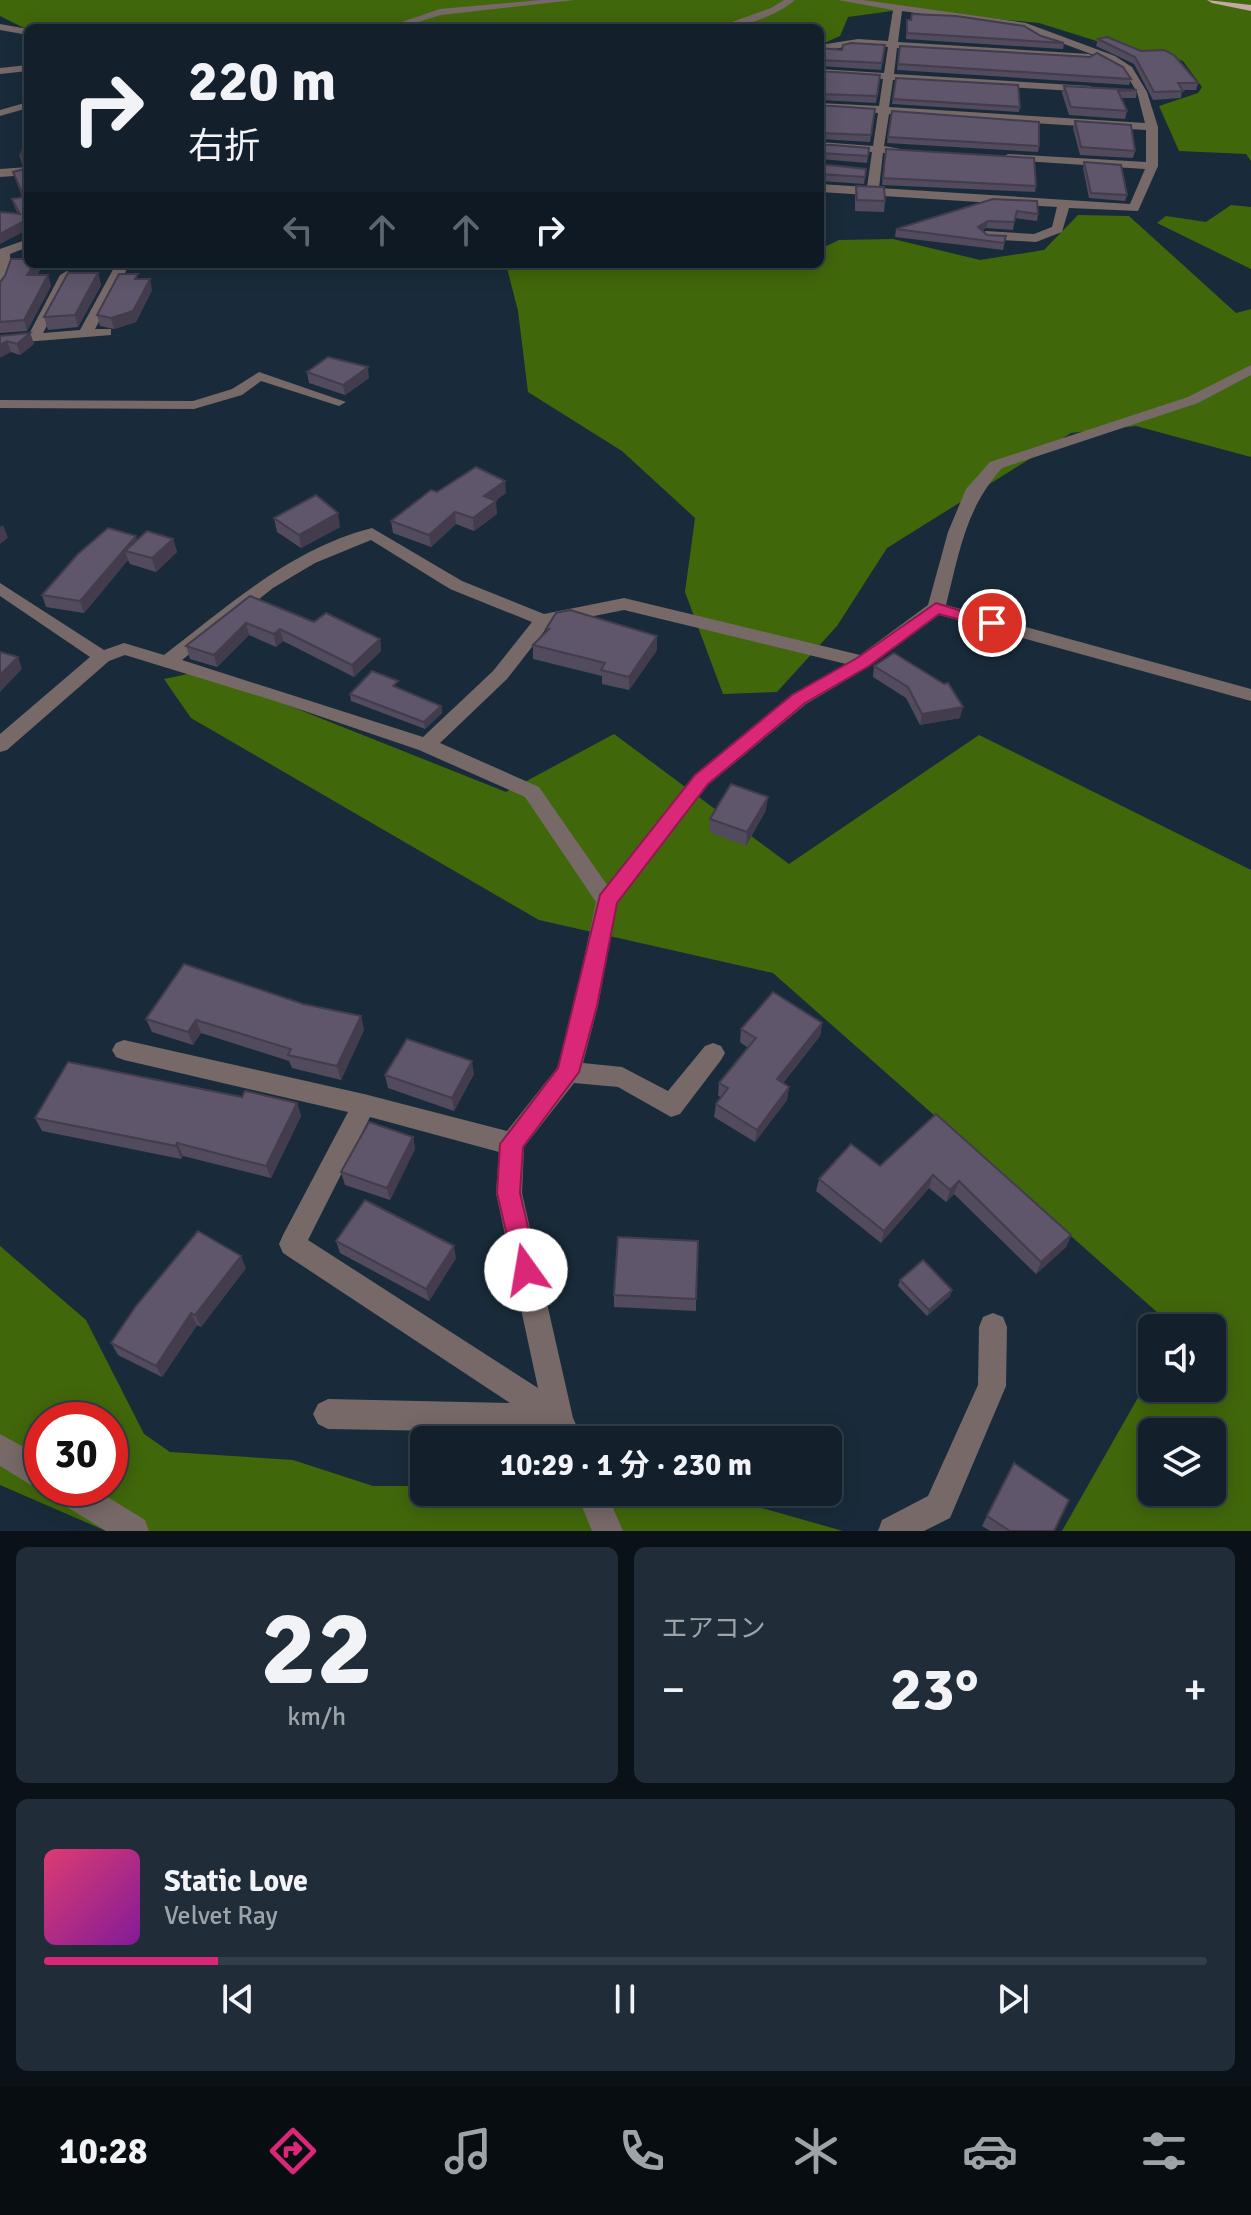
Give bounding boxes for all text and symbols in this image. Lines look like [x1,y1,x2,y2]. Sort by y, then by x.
text: 220 m [188,47,336,116]
icon: right [56,56,160,160]
text: 右折 [188,124,260,169]
icon: left [276,208,320,252]
icon: ahead [360,208,404,252]
icon: ahead [444,208,488,252]
icon: right [528,208,572,252]
pin [958,589,1026,657]
icon: arrive [970,601,1014,645]
position arrow [484,1228,568,1312]
map controls [1138,1314,1226,1506]
button: sound [1138,1314,1226,1402]
speed limit sign: 30 [24,1402,128,1506]
button: layers [1138,1418,1226,1506]
text: 10:29 · 1 分 · 230 m [500,1447,752,1484]
text: 22 [261,1585,373,1713]
text: エアコン [662,1613,766,1645]
text: 23° [890,1653,979,1727]
text: − [662,1663,685,1717]
text: + [1183,1663,1207,1717]
text: km/h [287,1701,346,1733]
text: Static Love [164,1863,308,1900]
text: Velvet Ray [164,1900,278,1932]
icon: previous [216,1977,260,2021]
icon: pause [603,1977,647,2021]
icon: next [991,1977,1035,2021]
icon: directions [265,2123,321,2179]
icon: music [440,2123,496,2179]
icon: phone [614,2123,670,2179]
icon: climate [788,2123,844,2179]
icon: car [962,2123,1018,2179]
icon: filters [1136,2123,1192,2179]
text: 10:28 [59,2129,147,2174]

